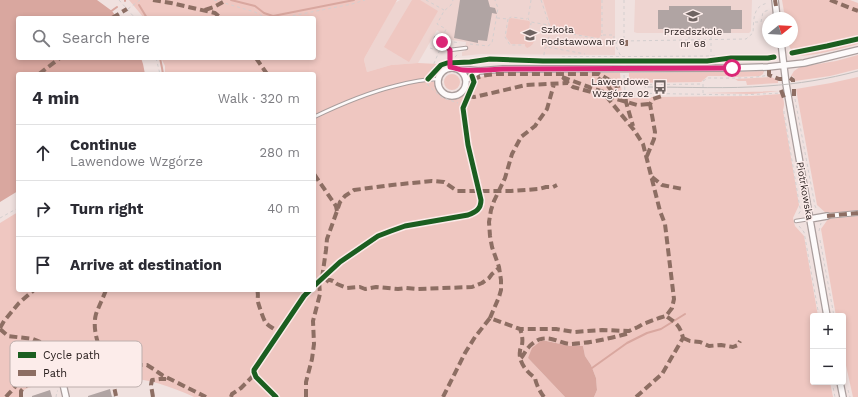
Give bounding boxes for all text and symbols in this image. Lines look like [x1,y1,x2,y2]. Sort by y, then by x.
school or university icon: Przedszkole nr 68 [685,8,701,24]
north arrow [762,12,798,48]
search box [16,16,316,60]
place label: Szkoła Podstawowa nr 6 [541,24,625,47]
place label: Przedszkole nr 68 [664,26,722,49]
icon: search [30,27,52,49]
school or university icon: Szkoła Podstawowa nr 6 [522,27,538,43]
text: Search here [62,29,150,47]
route end [433,33,451,51]
route start [723,59,741,77]
place label: Lawendowe Wzgórze 02 [591,76,649,99]
bus stop icon: Lawendowe Wzgórze 02 [652,79,668,95]
text: 4 min [32,88,79,108]
text: Walk · 320 m [218,91,300,106]
text: Continue [70,136,137,154]
icon: ahead [32,142,54,164]
text: 280 m [260,145,300,160]
text: Lawendowe Wzgórze [70,154,203,169]
street label: Piotrkowska [794,161,816,221]
icon: right [32,198,54,220]
text: Turn right [70,200,143,218]
text: 40 m [267,201,300,216]
icon: arrive [32,254,54,276]
text: Arrive at destination [70,256,222,274]
map controls [810,313,846,385]
button: + [810,313,846,349]
legend [10,341,142,387]
text: Cycle path [43,349,100,362]
button: − [810,349,846,385]
text: Path [43,367,67,380]

